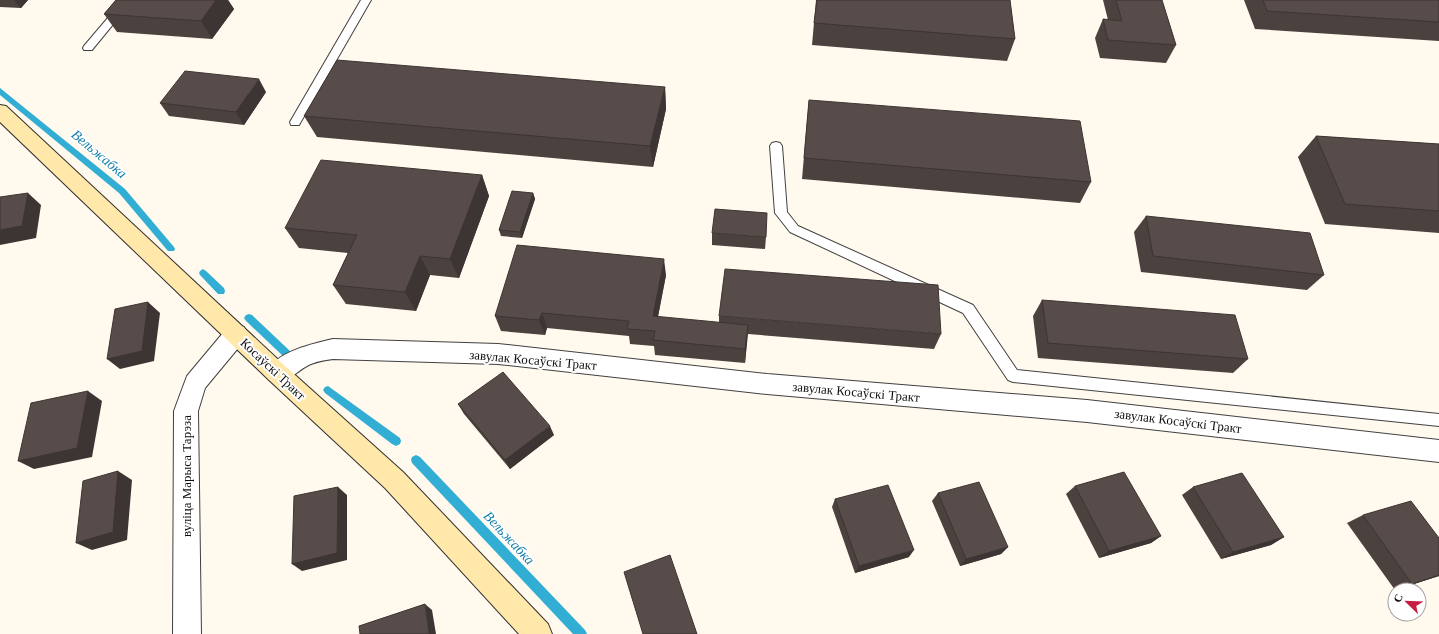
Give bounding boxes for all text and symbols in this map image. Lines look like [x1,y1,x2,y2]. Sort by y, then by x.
water label: Вельжабка [69,127,129,181]
street label: Косаўскі Тракт [237,335,309,403]
street label: завулак Косаўскі Тракт [469,347,598,373]
street label: завулак Косаўскі Тракт [792,379,921,405]
street label: завулак Косаўскі Тракт [1114,406,1243,436]
street label: вуліца Марыса Тарэза [179,415,194,537]
water label: Вельжабка [481,508,537,568]
north arrow [1387,582,1427,622]
text: С [1391,592,1405,604]

